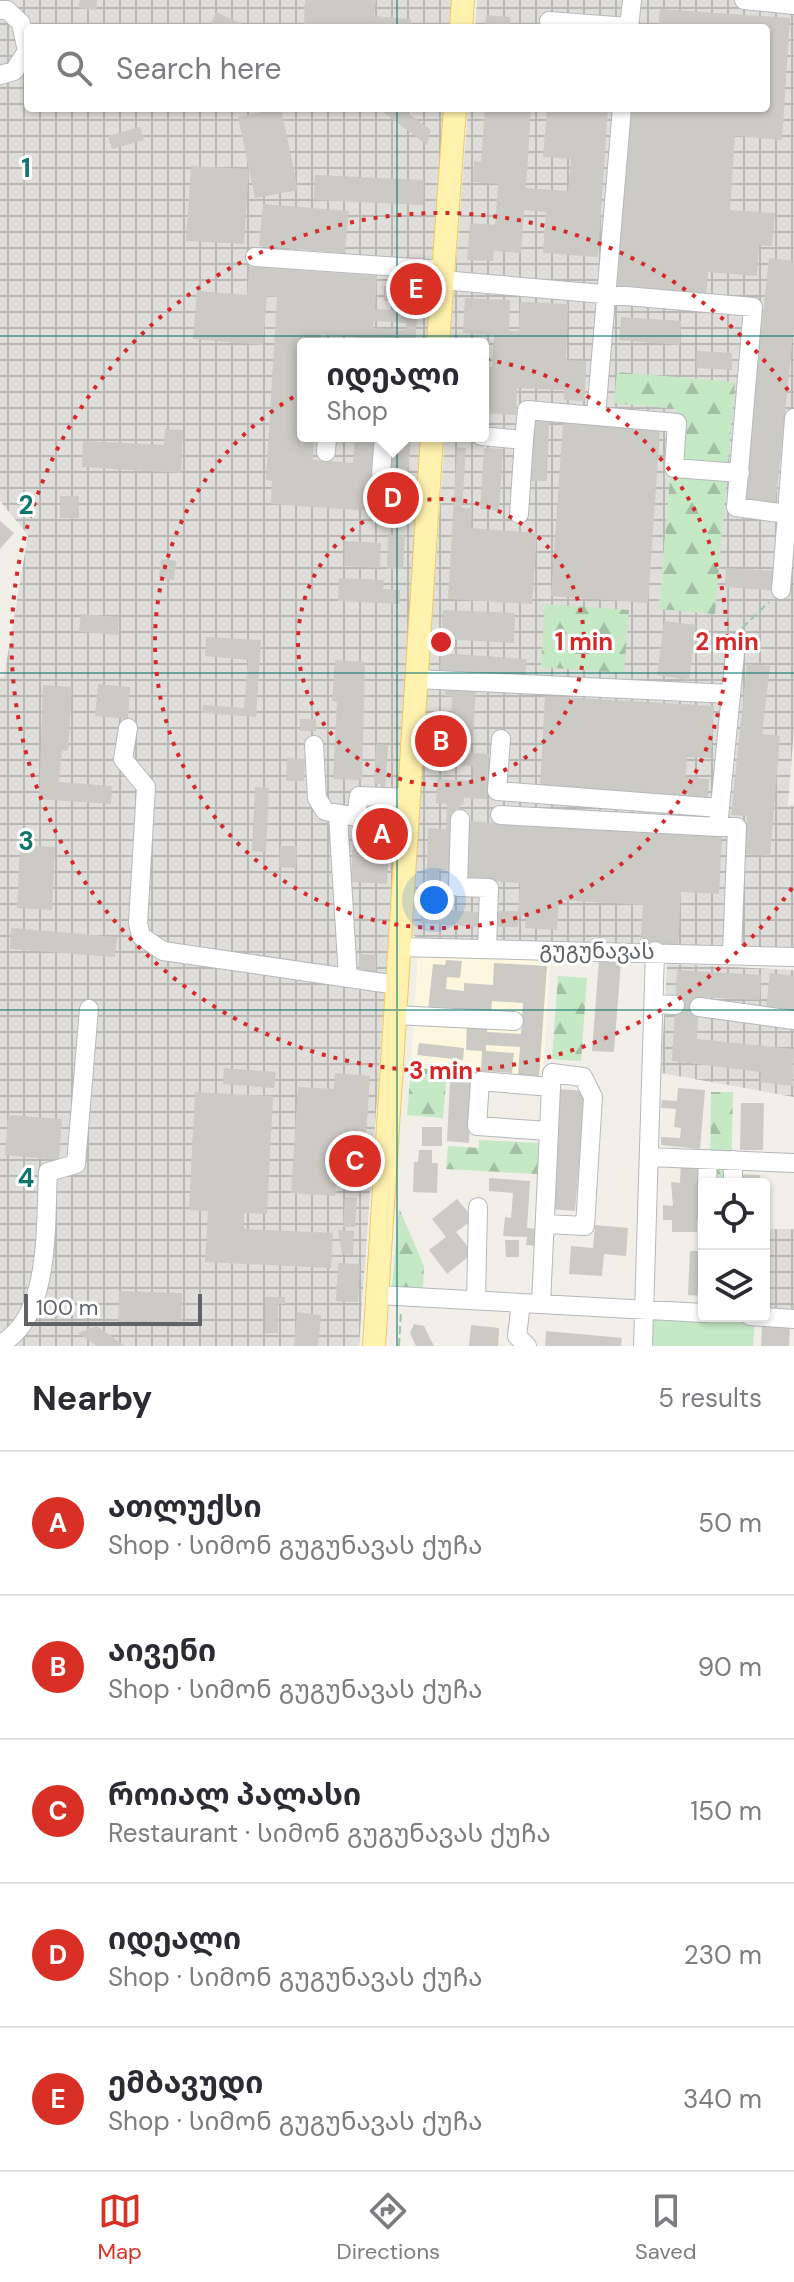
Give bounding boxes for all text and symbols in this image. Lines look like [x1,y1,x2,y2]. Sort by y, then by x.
search box [24,24,770,112]
icon: search [52,46,96,90]
text: Search here [116,49,282,88]
text: 1 [21,151,31,185]
pin: E [390,259,442,319]
popup [297,338,489,442]
text: იდეალი [326,355,460,394]
text: Shop [326,394,388,428]
pin: D [367,468,419,528]
text: 2 [18,488,34,522]
text: 1 min [555,626,613,657]
text: 2 min [695,626,759,657]
centre of rings [427,628,455,656]
pin: B [415,711,467,771]
pin: A [356,804,408,864]
text: 3 [18,824,34,858]
your location [414,880,454,920]
street label: გუგუნავას [539,935,655,966]
text: 3 min [409,1055,473,1086]
pin: C [329,1131,381,1191]
text: 4 [18,1161,34,1195]
map controls [698,1178,770,1322]
button: locate [698,1178,770,1250]
button: layers [698,1250,770,1322]
scale bar [24,1290,202,1326]
text: 100 m [36,1293,98,1322]
text: Nearby [32,1376,152,1421]
text: 5 results [658,1381,762,1415]
text: ათლუქსი [108,1487,262,1526]
text: A [49,1506,67,1540]
text: 50 m [698,1506,762,1540]
text: Shop · სიმონ გუგუნავას ქუჩა [108,1528,483,1562]
text: აივენი [108,1631,216,1670]
text: B [50,1650,66,1684]
text: 90 m [698,1650,762,1684]
text: Shop · სიმონ გუგუნავას ქუჩა [108,1672,483,1706]
text: როიალ პალასი [108,1775,361,1814]
text: C [48,1794,68,1828]
text: 150 m [690,1794,762,1828]
text: Restaurant · სიმონ გუგუნავას ქუჩა [108,1816,551,1850]
text: იდეალი [108,1919,241,1958]
text: D [49,1938,67,1972]
text: 230 m [684,1938,762,1972]
text: Shop · სიმონ გუგუნავას ქუჩა [108,1960,483,1994]
text: ემბავუდი [108,2063,263,2102]
text: E [50,2082,66,2116]
text: 340 m [683,2082,762,2116]
text: Shop · სიმონ გუგუნავას ქუჩა [108,2104,483,2138]
tab: Map [97,2189,142,2266]
tab: Directions [337,2189,440,2266]
tab: Saved [635,2189,697,2266]

